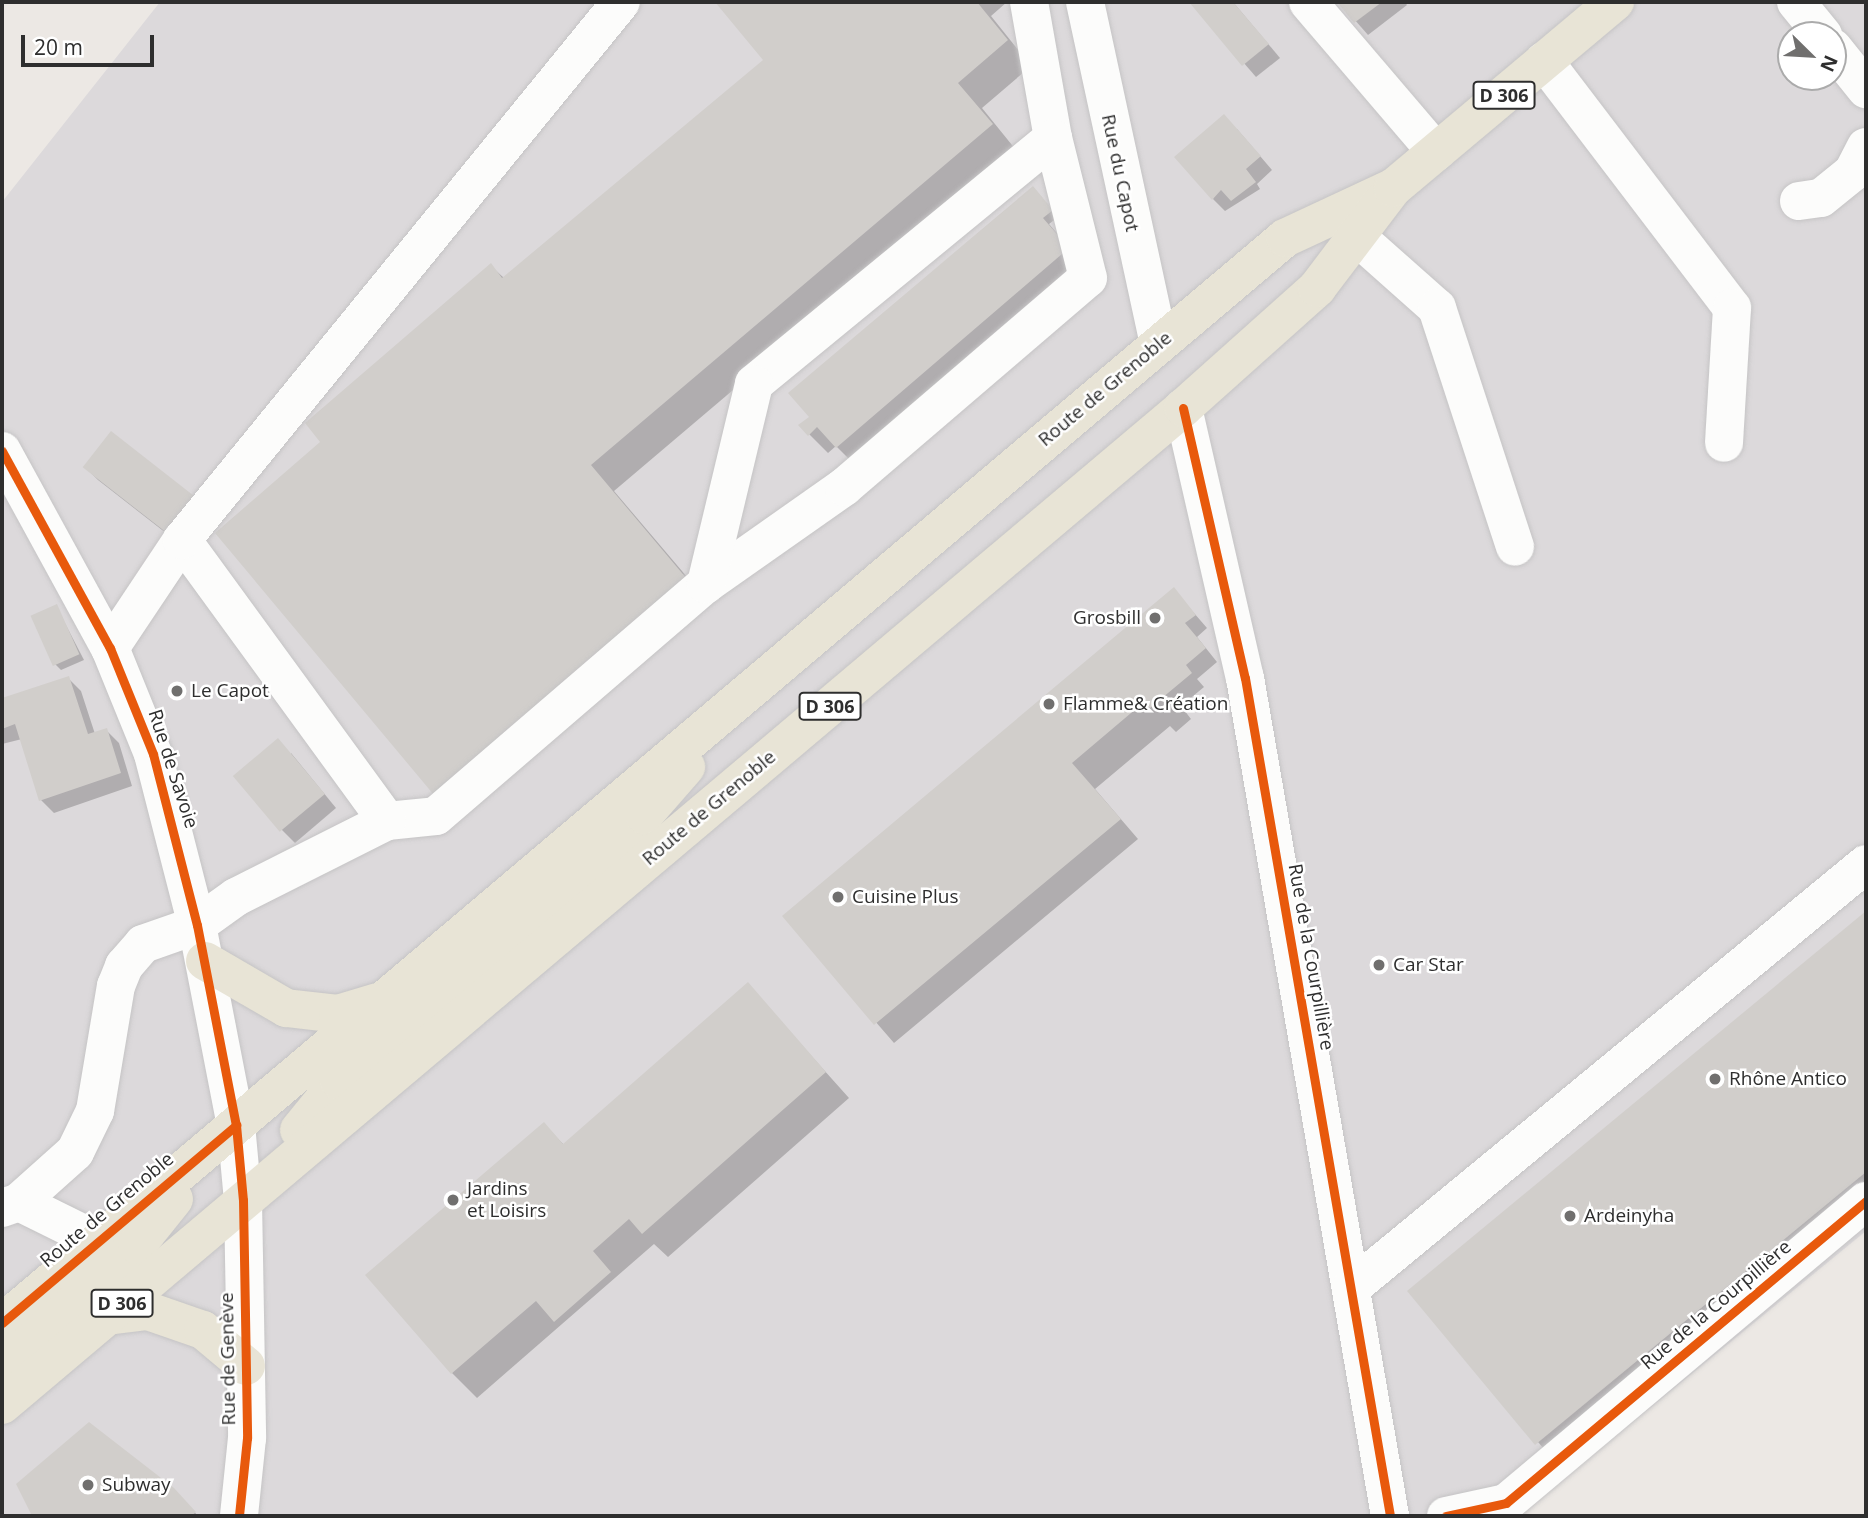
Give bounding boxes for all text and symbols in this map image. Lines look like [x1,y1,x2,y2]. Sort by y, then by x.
scale bar [24,21,158,65]
north arrow [1777,21,1847,91]
text: 20 m [34,33,83,61]
text: N [1814,51,1844,76]
road number: D 306 [1472,80,1536,110]
street label: Rue du Capot [1096,112,1144,234]
street label: Route de Grenoble [1034,327,1176,451]
place label: Grosbill [1073,607,1141,629]
marker: Grosbill [1147,610,1163,626]
place label: Le Capot [191,680,269,702]
marker: Le Capot [169,683,185,699]
road number: D 306 [798,692,862,720]
place label: Flamme& Création [1063,693,1228,715]
marker: Flamme& Création [1041,696,1057,712]
street label: Rue de Savoie [143,707,203,831]
street label: Route de Grenoble [638,746,780,870]
street label: Rue de la Courpillière [1283,862,1339,1052]
place label: Cuisine Plus [852,886,958,908]
marker: Cuisine Plus [830,889,846,905]
place label: Car Star [1393,954,1464,976]
marker: Car Star [1371,957,1387,973]
place label: Rhône Antico [1729,1068,1847,1090]
marker: Rhône Antico [1707,1071,1723,1087]
street label: Route de Grenoble [36,1148,178,1272]
place label: Jardins et Loisirs [467,1178,546,1222]
marker: Jardins et Loisirs [445,1192,461,1208]
place label: Ardeinyha [1584,1205,1674,1227]
marker: Ardeinyha [1562,1208,1578,1224]
street label: Rue de la Courpillière [1636,1235,1796,1375]
road number: D 306 [90,1288,154,1318]
street label: Rue de Genève [215,1292,241,1426]
place label: Subway [102,1474,170,1496]
marker: Subway [80,1477,96,1493]

